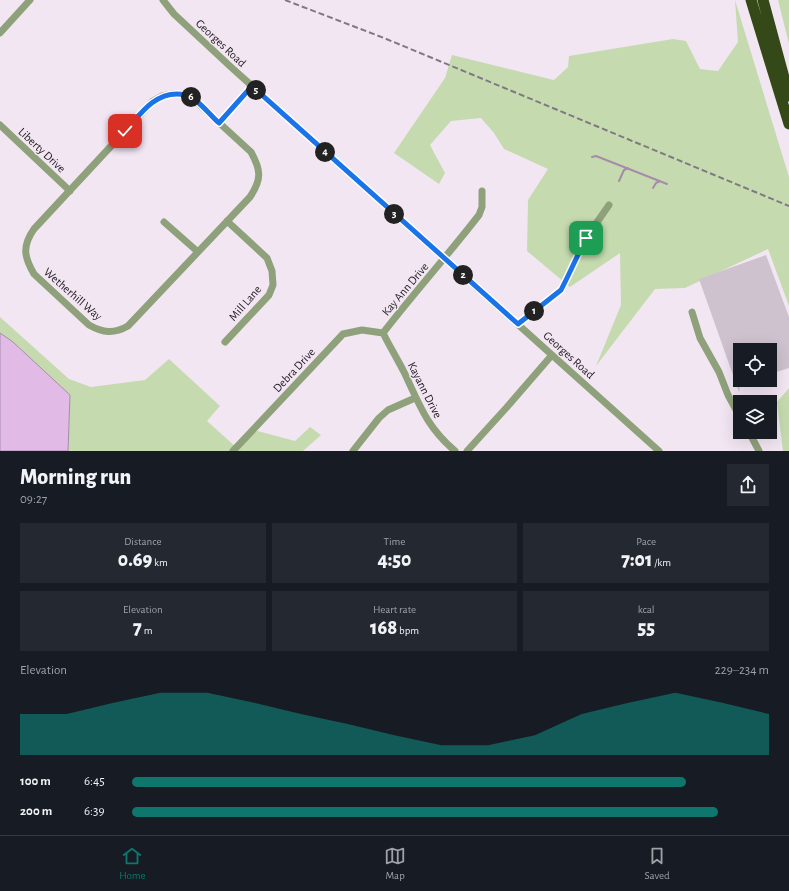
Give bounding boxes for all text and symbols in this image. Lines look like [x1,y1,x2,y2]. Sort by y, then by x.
street label: Georges Road [194,17,248,69]
pin: 5 [246,80,266,100]
text: 5 [254,84,258,95]
pin: 6 [181,87,201,107]
text: 6 [188,91,194,102]
pin [108,114,142,148]
icon: check [114,120,136,142]
street label: Liberty Drive [16,125,68,175]
pin: 4 [315,142,335,162]
text: 4 [322,146,328,157]
pin: 3 [384,204,404,224]
text: 3 [392,208,396,219]
pin [569,221,603,255]
icon: arrive [575,227,597,249]
street label: Kay Ann Drive [380,260,431,318]
pin: 2 [453,265,473,285]
street label: Wetherhill Way [41,266,104,323]
text: 2 [460,269,466,280]
street label: Mill Lane [227,283,263,323]
pin: 1 [524,301,544,321]
text: 1 [532,305,536,316]
street label: Georges Road [541,329,597,381]
map controls [733,343,777,439]
button: locate [733,343,777,387]
street label: Debra Drive [271,346,317,394]
street label: Kayann Drive [405,360,444,421]
button: layers [733,395,777,439]
button: share [727,464,769,506]
text: Morning run [20,466,131,488]
text: 09:27 [20,493,47,506]
text: Distance [124,536,161,547]
text: Time [384,536,405,547]
text: Pace [636,536,656,547]
text: 0.69 [118,550,152,570]
text: 4:50 [378,550,411,570]
text: 7:01 [621,550,652,570]
text: km [152,557,168,568]
text: /km [652,557,671,568]
text: Elevation [123,604,163,615]
text: Heart rate [373,604,416,615]
text: kcal [638,604,655,615]
text: 7 [133,618,142,638]
text: 168 [370,618,397,638]
text: 55 [637,618,655,638]
text: m [142,625,153,636]
text: bpm [397,625,419,636]
text: Elevation [20,664,67,677]
text: 229–234 m [715,664,769,677]
text: 100 m [20,775,51,788]
text: 6:45 [84,775,105,788]
text: 200 m [20,805,52,818]
text: 6:39 [84,805,105,818]
tab: Home [119,845,146,882]
tab: Map [384,845,406,882]
tab: Saved [645,845,670,882]

